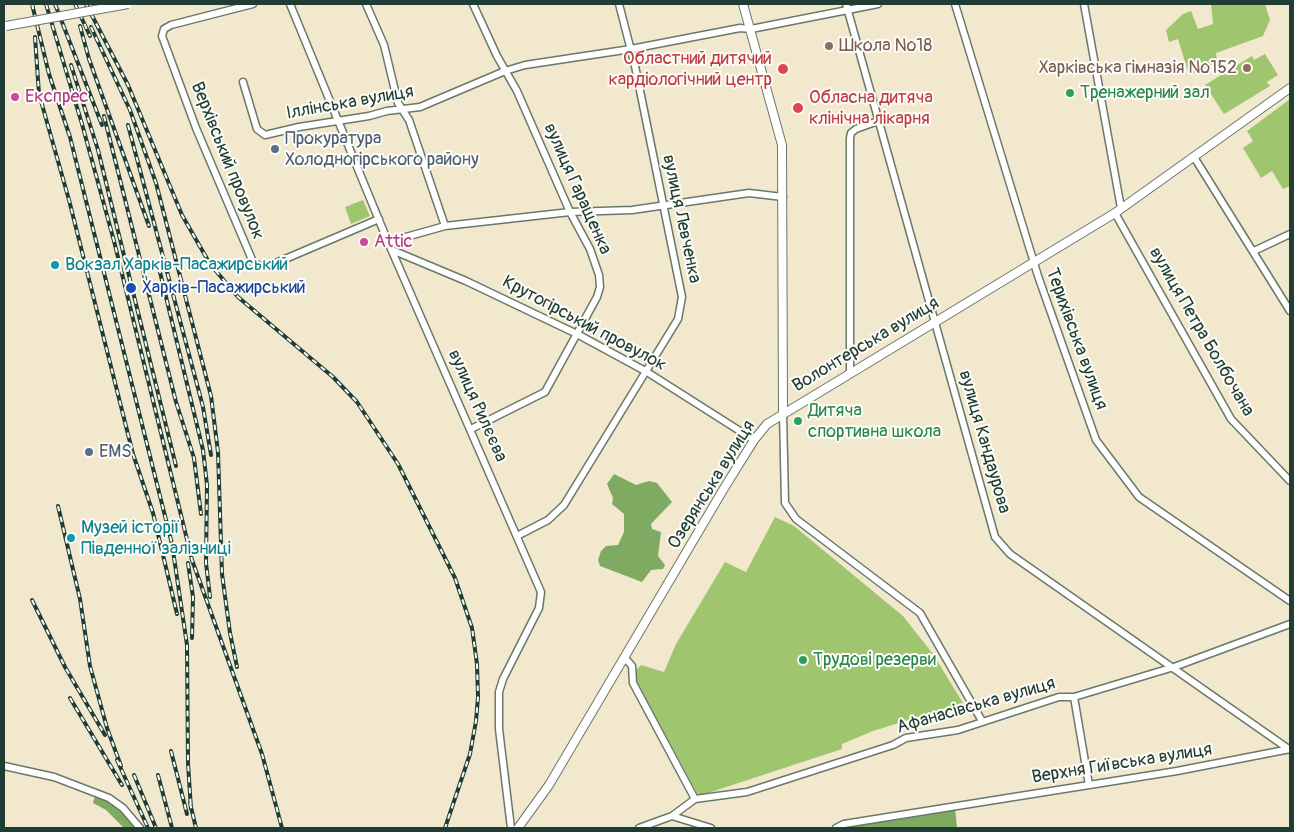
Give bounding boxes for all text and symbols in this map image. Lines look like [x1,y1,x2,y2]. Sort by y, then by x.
place label: Школа №18 [839,35,932,57]
marker: Школа №18 [823,40,835,52]
place label: Областний дитячий кардіологічний центр [608,48,772,90]
place label: Харківська гімназія №152 [1039,57,1237,79]
marker: Областний дитячий кардіологічний центр [776,62,790,76]
marker: Харківська гімназія №152 [1241,62,1253,74]
street label: Верхівський провулок [185,79,269,243]
street label: Іллінська вулиця [285,81,415,125]
place label: Тренажерний зал [1080,82,1210,104]
place label: Експрес [25,86,88,108]
place label: Обласна дитяча клінічна лікарня [809,87,933,130]
marker: Тренажерний зал [1064,87,1076,99]
marker: Експрес [9,91,21,103]
marker: Обласна дитяча клінічна лікарня [791,101,805,115]
street label: вулиця Гаращенка [538,120,616,258]
place label: Прокуратура Холодногірського району [285,128,479,170]
marker: Прокуратура Холодногірського району [269,143,281,155]
street label: вулиця Левченка [657,153,705,285]
place label: Attic [374,231,413,253]
marker: Attic [358,236,370,248]
street label: вулиця Петра Болбочана [1144,244,1258,420]
place label: Вокзал Харків-Пасажирський [65,254,288,276]
marker: Вокзал Харків-Пасажирський [49,259,61,271]
street label: Терихівська вулиця [1040,265,1112,413]
street label: Крутогірський провулок [498,272,670,376]
place label: Харків-Пасажирський [142,277,306,299]
marker: Харків-Пасажирський [124,281,138,295]
street label: Волонтерська вулиця [789,293,943,397]
street label: вулиця Рилєєва [443,346,511,466]
street label: вулиця Кандаурова [953,368,1015,516]
place label: Дитяча спортивна школа [808,400,941,442]
marker: Дитяча спортивна школа [792,415,804,427]
street label: Озерянська вулиця [664,417,760,553]
place label: EMS [99,441,132,463]
marker: EMS [83,446,95,458]
place label: Музей історії Південної залізниці [81,517,231,560]
marker: Музей історії Південної залізниці [65,532,77,544]
place label: Трудові резерви [813,649,936,671]
marker: Трудові резерви [797,654,809,666]
street label: Афанасівська вулиця [894,673,1058,739]
street label: Верхня Гиївська вулиця [1030,739,1214,789]

